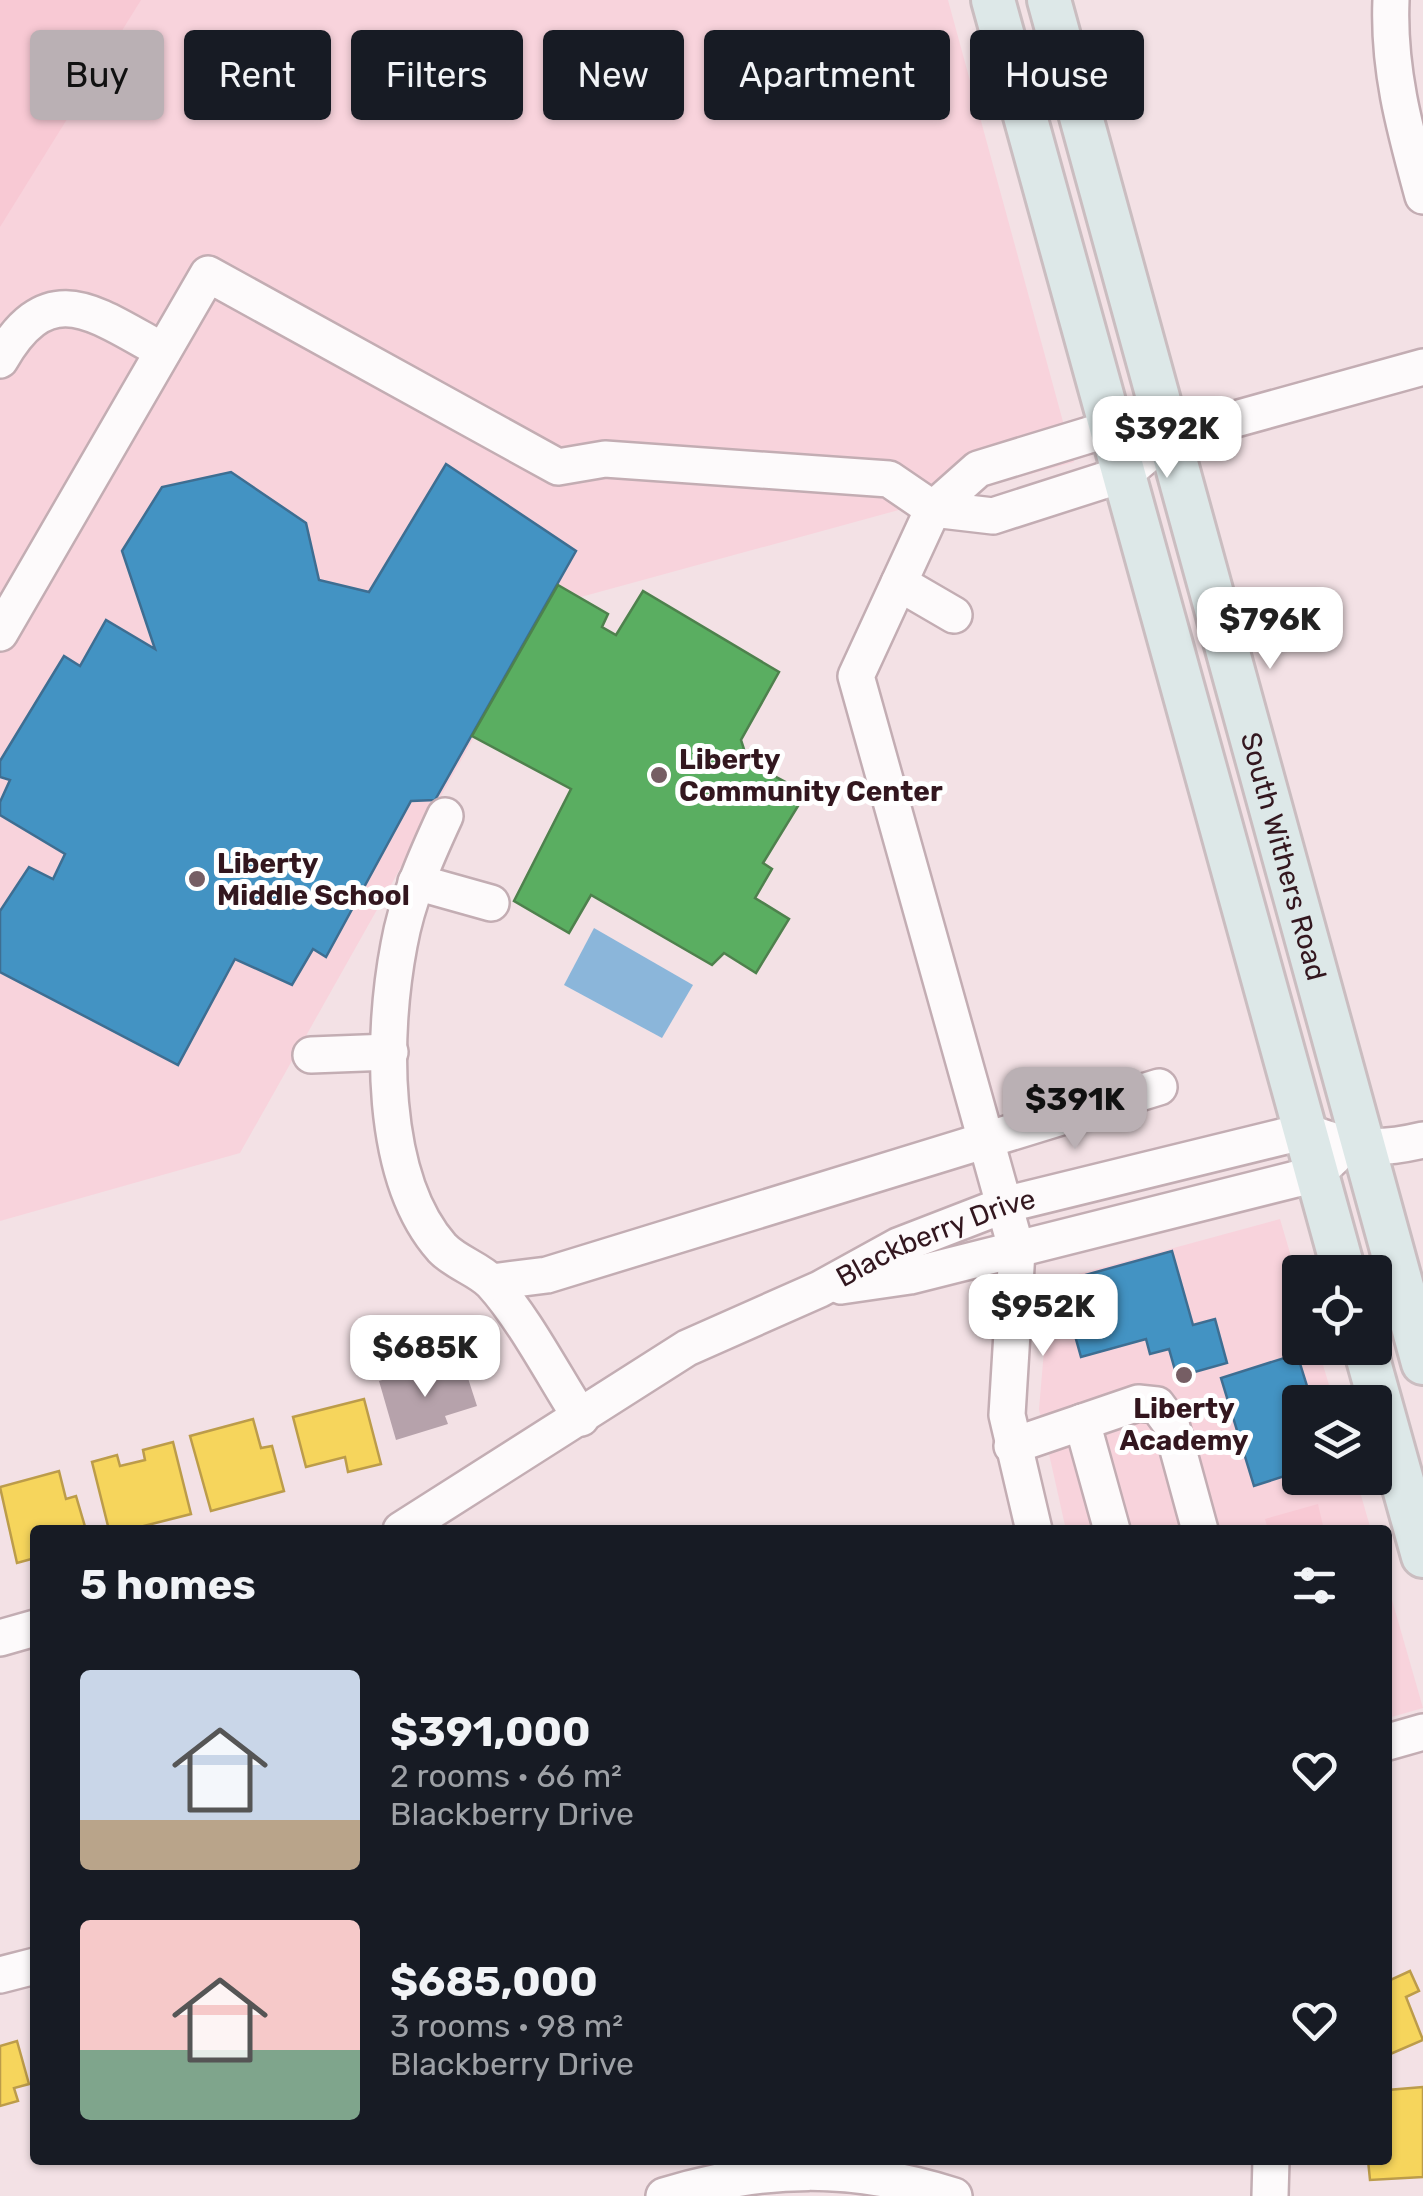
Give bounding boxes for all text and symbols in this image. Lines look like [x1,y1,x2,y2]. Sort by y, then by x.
chip: Buy [30,30,164,120]
chip: Rent [184,30,331,120]
chip: Filters [351,30,523,120]
chip: New [543,30,684,120]
chip: Apartment [704,30,950,120]
chip: House [970,30,1144,120]
pin: $392K [1097,396,1237,481]
text: $392K [1115,409,1220,447]
pin: $796K [1200,587,1340,672]
text: $796K [1219,600,1321,638]
street label: South Withers Road [1234,729,1334,984]
place label: Liberty Community Center [679,743,943,808]
marker: Liberty Community Center [648,764,670,786]
place label: Liberty Middle School [217,847,410,912]
marker: Liberty Middle School [186,868,208,890]
pin: $391K [1005,1067,1145,1152]
text: $391K [1025,1080,1125,1118]
street label: Blackberry Drive [830,1181,1039,1293]
map controls [1282,1255,1392,1495]
button: locate [1282,1255,1392,1365]
pin: $952K [973,1274,1113,1359]
text: $952K [991,1287,1095,1325]
pin: $685K [355,1315,495,1400]
text: $685K [372,1328,478,1366]
marker: Liberty Academy [1173,1364,1195,1386]
button: layers [1282,1385,1392,1495]
place label: Liberty Academy [1119,1392,1249,1457]
icon: filters [1287,1558,1342,1613]
text: 5 homes [80,1560,256,1610]
text: $391,000 [390,1707,591,1757]
icon: home [160,1710,280,1830]
icon: heart [1287,1743,1342,1798]
text: 2 rooms · 66 m² [390,1757,622,1795]
text: Blackberry Drive [390,1795,634,1833]
text: $685,000 [390,1957,598,2007]
icon: home [160,1960,280,2080]
icon: heart [1287,1993,1342,2048]
text: 3 rooms · 98 m² [390,2007,623,2045]
text: Blackberry Drive [390,2045,634,2083]

